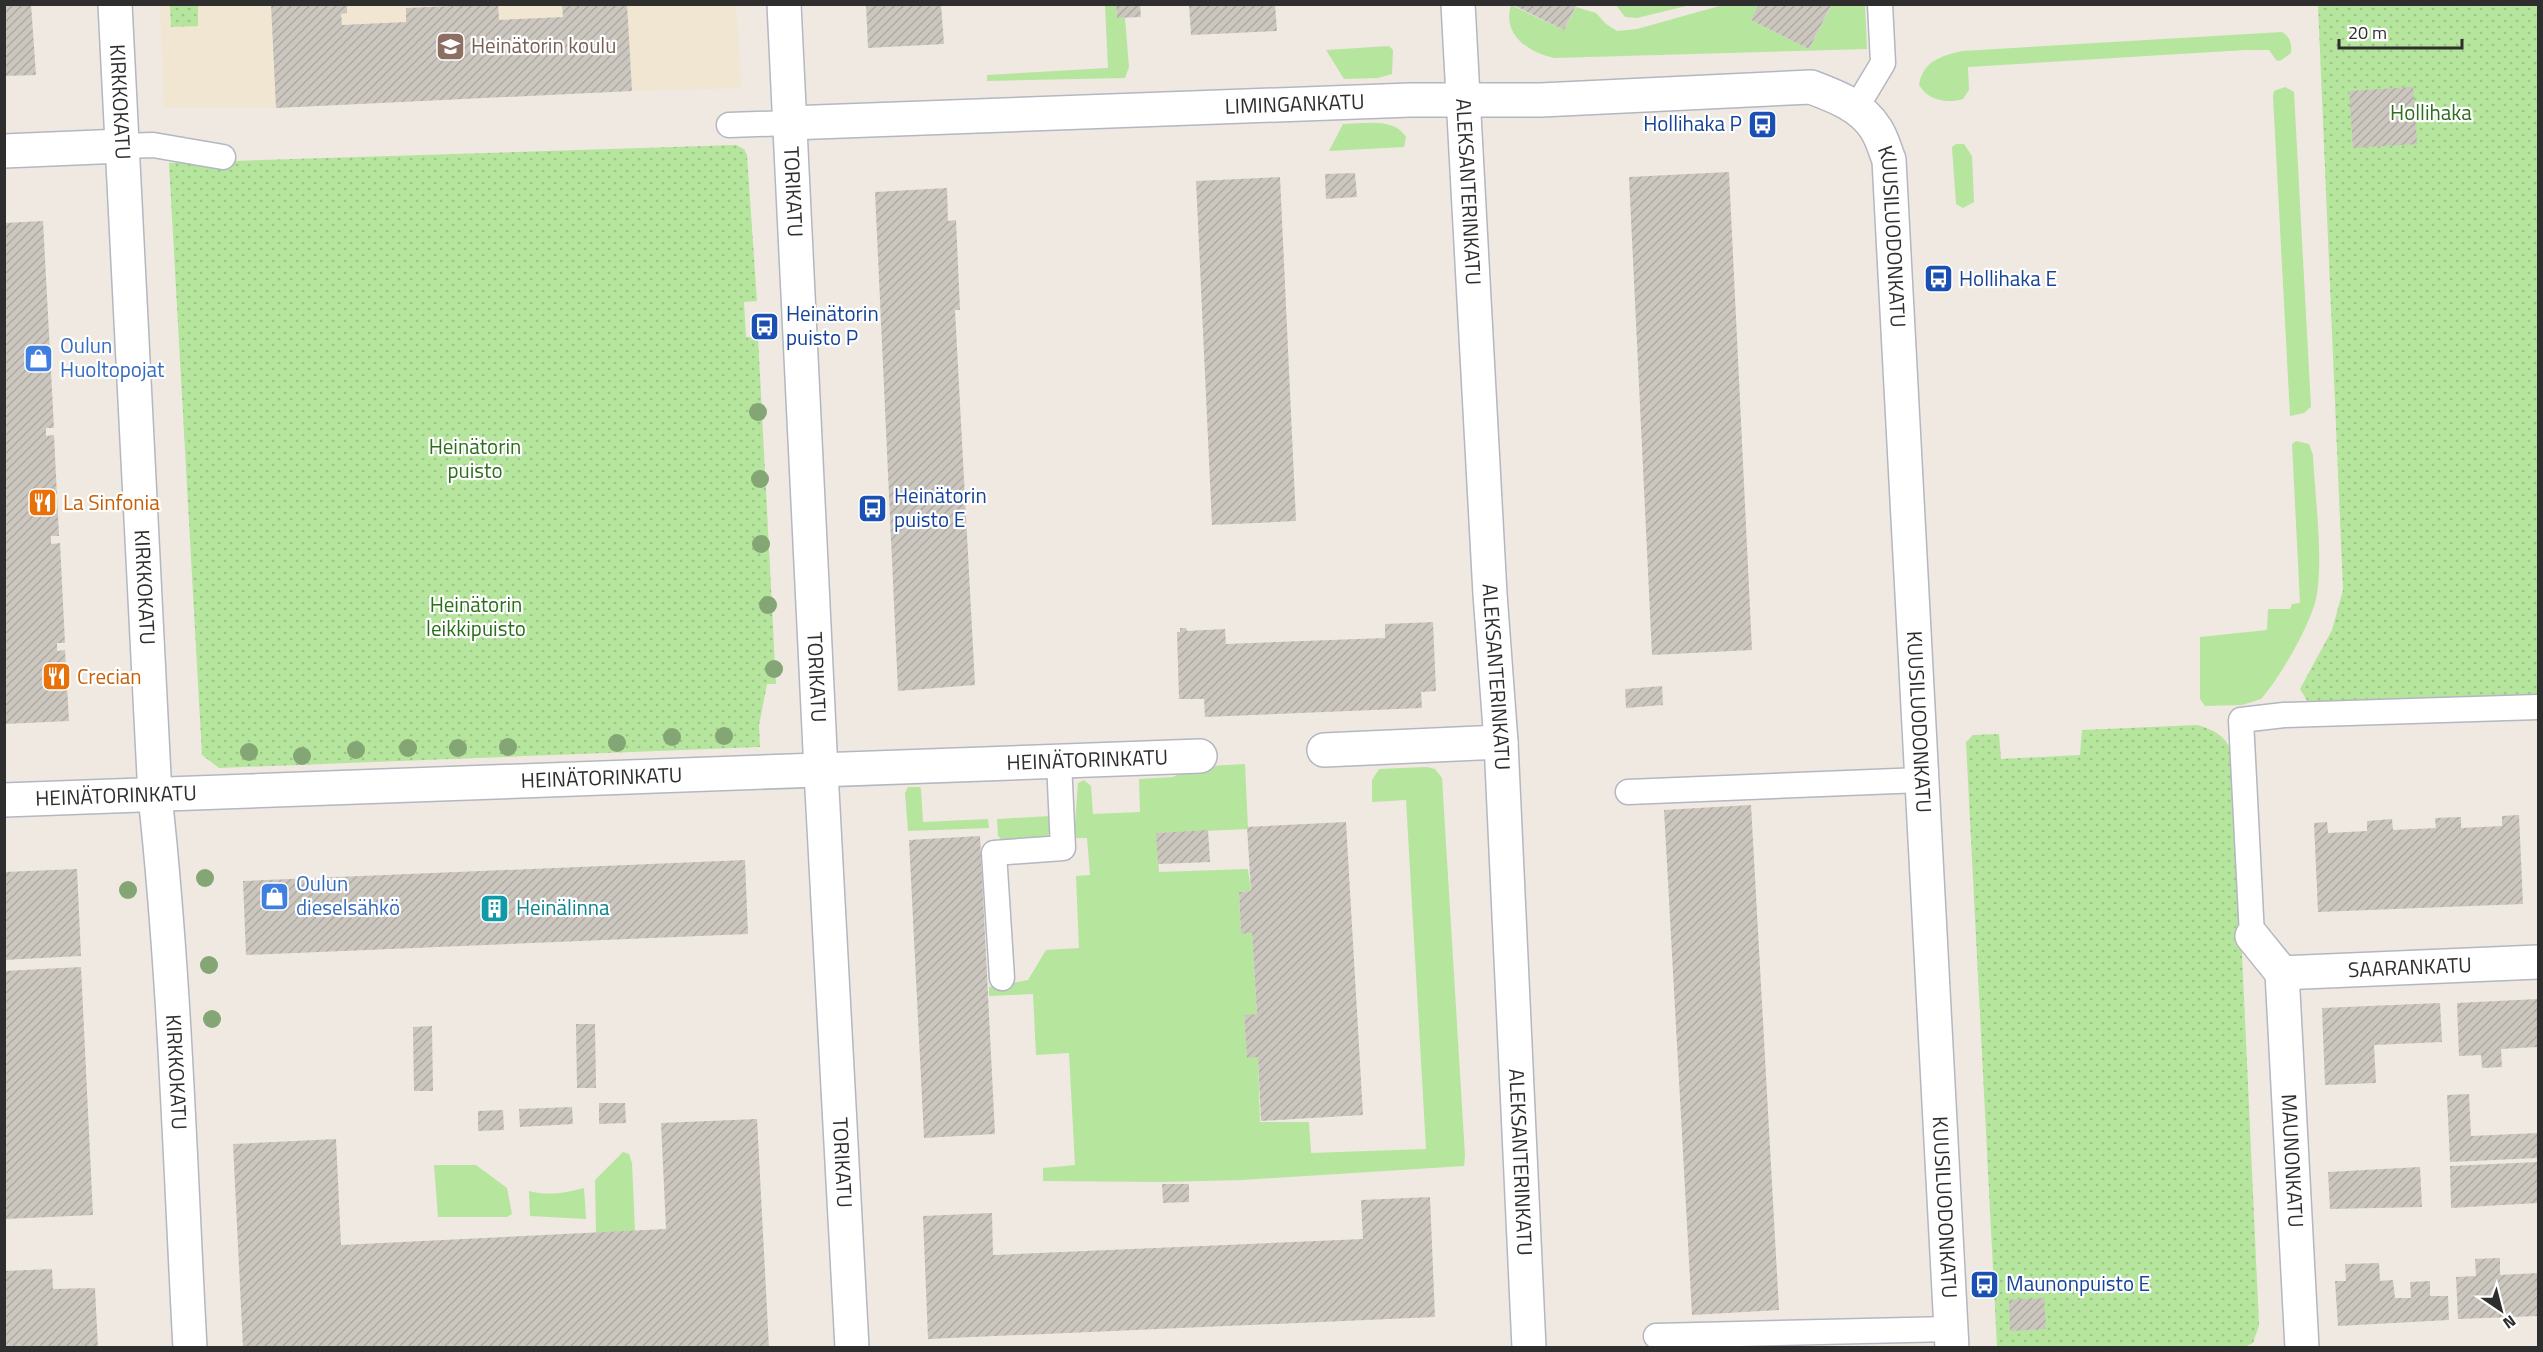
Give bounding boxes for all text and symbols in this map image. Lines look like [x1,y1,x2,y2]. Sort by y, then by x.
scale bar [2339,12,2462,50]
text: 20 m [2348,19,2387,46]
place label: Heinätorin koulu [471,29,616,61]
school or university icon: Heinätorin koulu [434,30,466,62]
street label: KIRKKOKATU [102,43,140,160]
street label: LIMINGANKATU [1224,85,1365,122]
park label: Hollihaka [2390,96,2472,128]
street label: ALEKSANTERINKATU [1448,97,1490,286]
place label: Hollihaka P [1643,107,1742,139]
bus stop icon: Hollihaka P [1747,108,1779,140]
street label: KUUSILUODONKATU [1870,141,1915,328]
street label: TORIKATU [776,146,812,238]
place label: Hollihaka E [1959,262,2057,294]
bus stop icon: Hollihaka E [1922,263,1954,295]
place label: Heinätorin puisto P [786,297,879,353]
bus stop icon: Heinätorin puisto P [749,310,781,342]
place label: Oulun Huoltopojat [60,329,165,385]
shop icon: Oulun Huoltopojat [23,342,55,374]
park label: Heinätorin puisto [429,430,521,486]
place label: Heinätorin puisto E [894,479,987,535]
place label: La Sinfonia [63,486,160,518]
restaurant icon: La Sinfonia [26,487,58,519]
bus stop icon: Heinätorin puisto E [857,492,889,524]
street label: KIRKKOKATU [127,529,164,646]
street label: ALEKSANTERINKATU [1474,583,1519,771]
park label: Heinätorin leikkipuisto [426,588,526,644]
street label: KUUSILUODONKATU [1899,630,1941,814]
street label: TORIKATU [799,631,836,723]
place label: Crecian [77,660,142,692]
restaurant icon: Crecian [40,661,72,693]
street label: HEINÄTORINKATU [1006,740,1169,778]
street label: HEINÄTORINKATU [520,758,683,796]
street label: HEINÄTORINKATU [35,776,197,814]
place label: Oulun dieselsähkö [296,867,400,923]
shop icon: Oulun dieselsähkö [259,880,291,912]
place label: Heinälinna [516,891,610,923]
building icon: Heinälinna [479,892,511,924]
street label: SAARANKATU [2347,948,2472,985]
street label: KIRKKOKATU [158,1013,196,1131]
street label: ALEKSANTERINKATU [1501,1068,1542,1256]
street label: MAUNONKATU [2273,1093,2313,1228]
street label: KUUSILUODONKATU [1925,1115,1966,1299]
street label: TORIKATU [825,1116,861,1209]
place label: Maunonpuisto E [2006,1267,2150,1299]
bus stop icon: Maunonpuisto E [1969,1268,2001,1300]
north arrow [2471,1280,2531,1340]
text: N [2498,1309,2521,1335]

